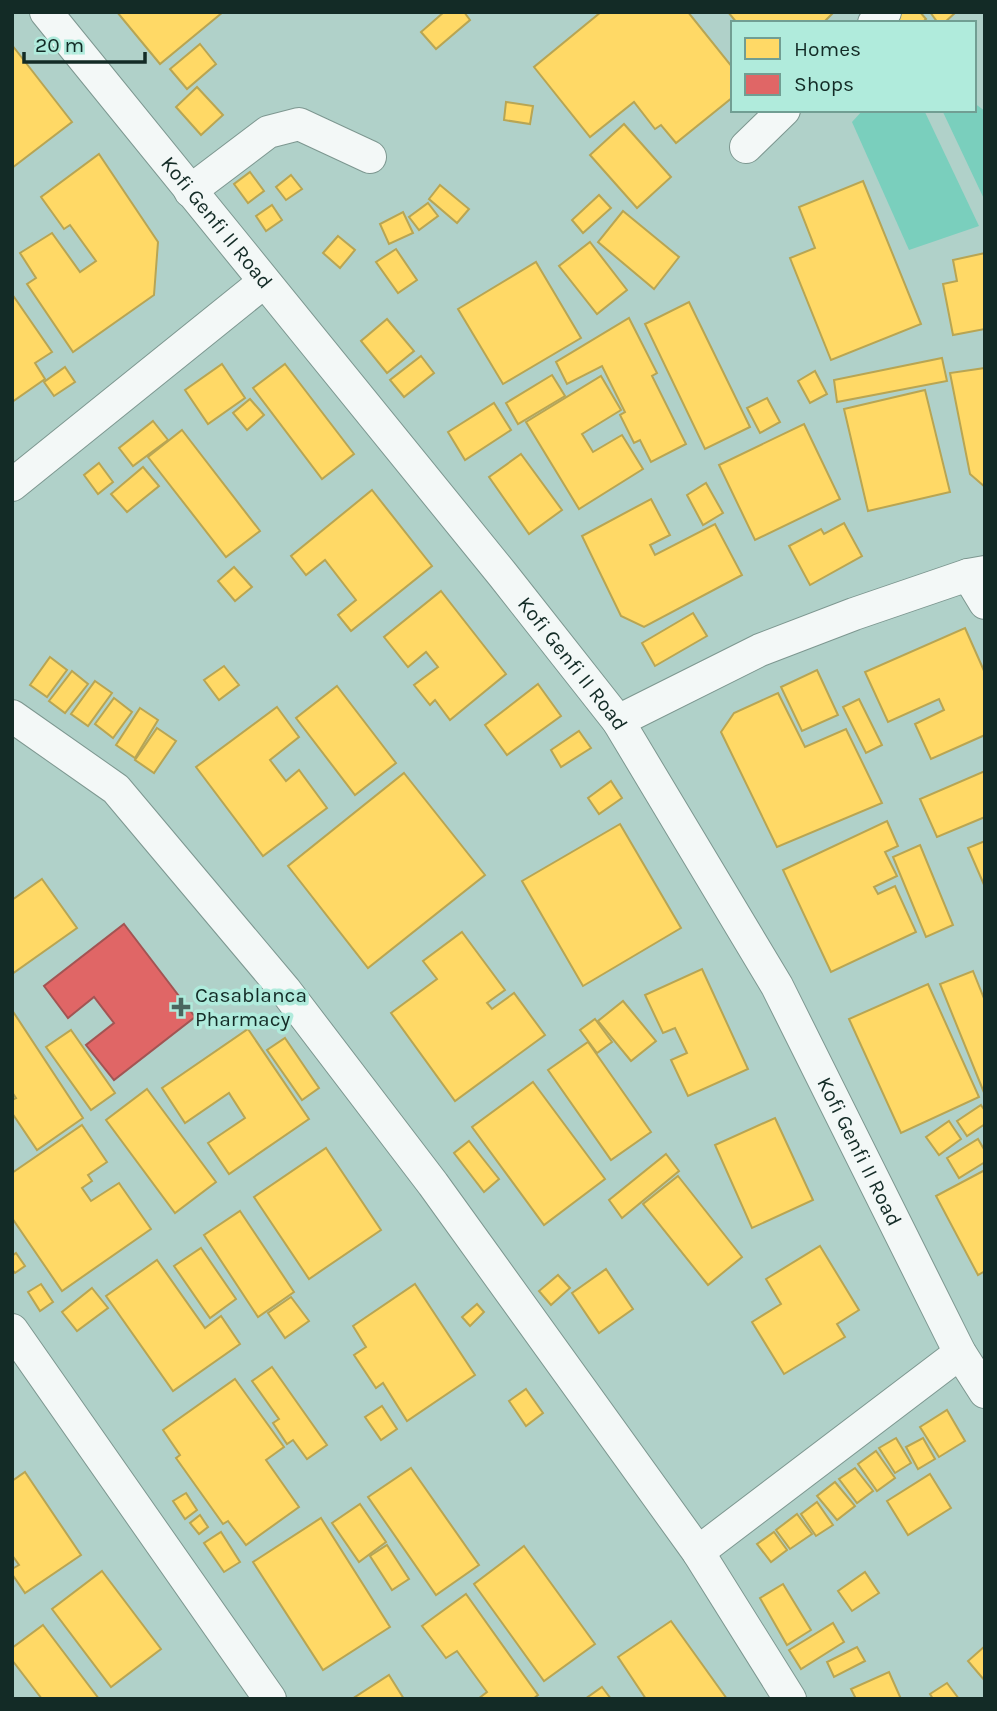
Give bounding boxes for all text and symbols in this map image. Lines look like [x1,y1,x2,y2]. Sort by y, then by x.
scale bar [24,21,145,65]
legend [731,21,976,112]
text: 20 m [35,33,84,57]
text: Homes [794,37,861,61]
text: Shops [794,72,854,96]
street label: Kofi Genfi II Road [156,151,278,293]
street label: Kofi Genfi II Road [513,592,633,735]
place label: Casablanca Pharmacy [195,983,307,1031]
marker: Casablanca Pharmacy [173,999,189,1015]
street label: Kofi Genfi II Road [812,1073,907,1230]

